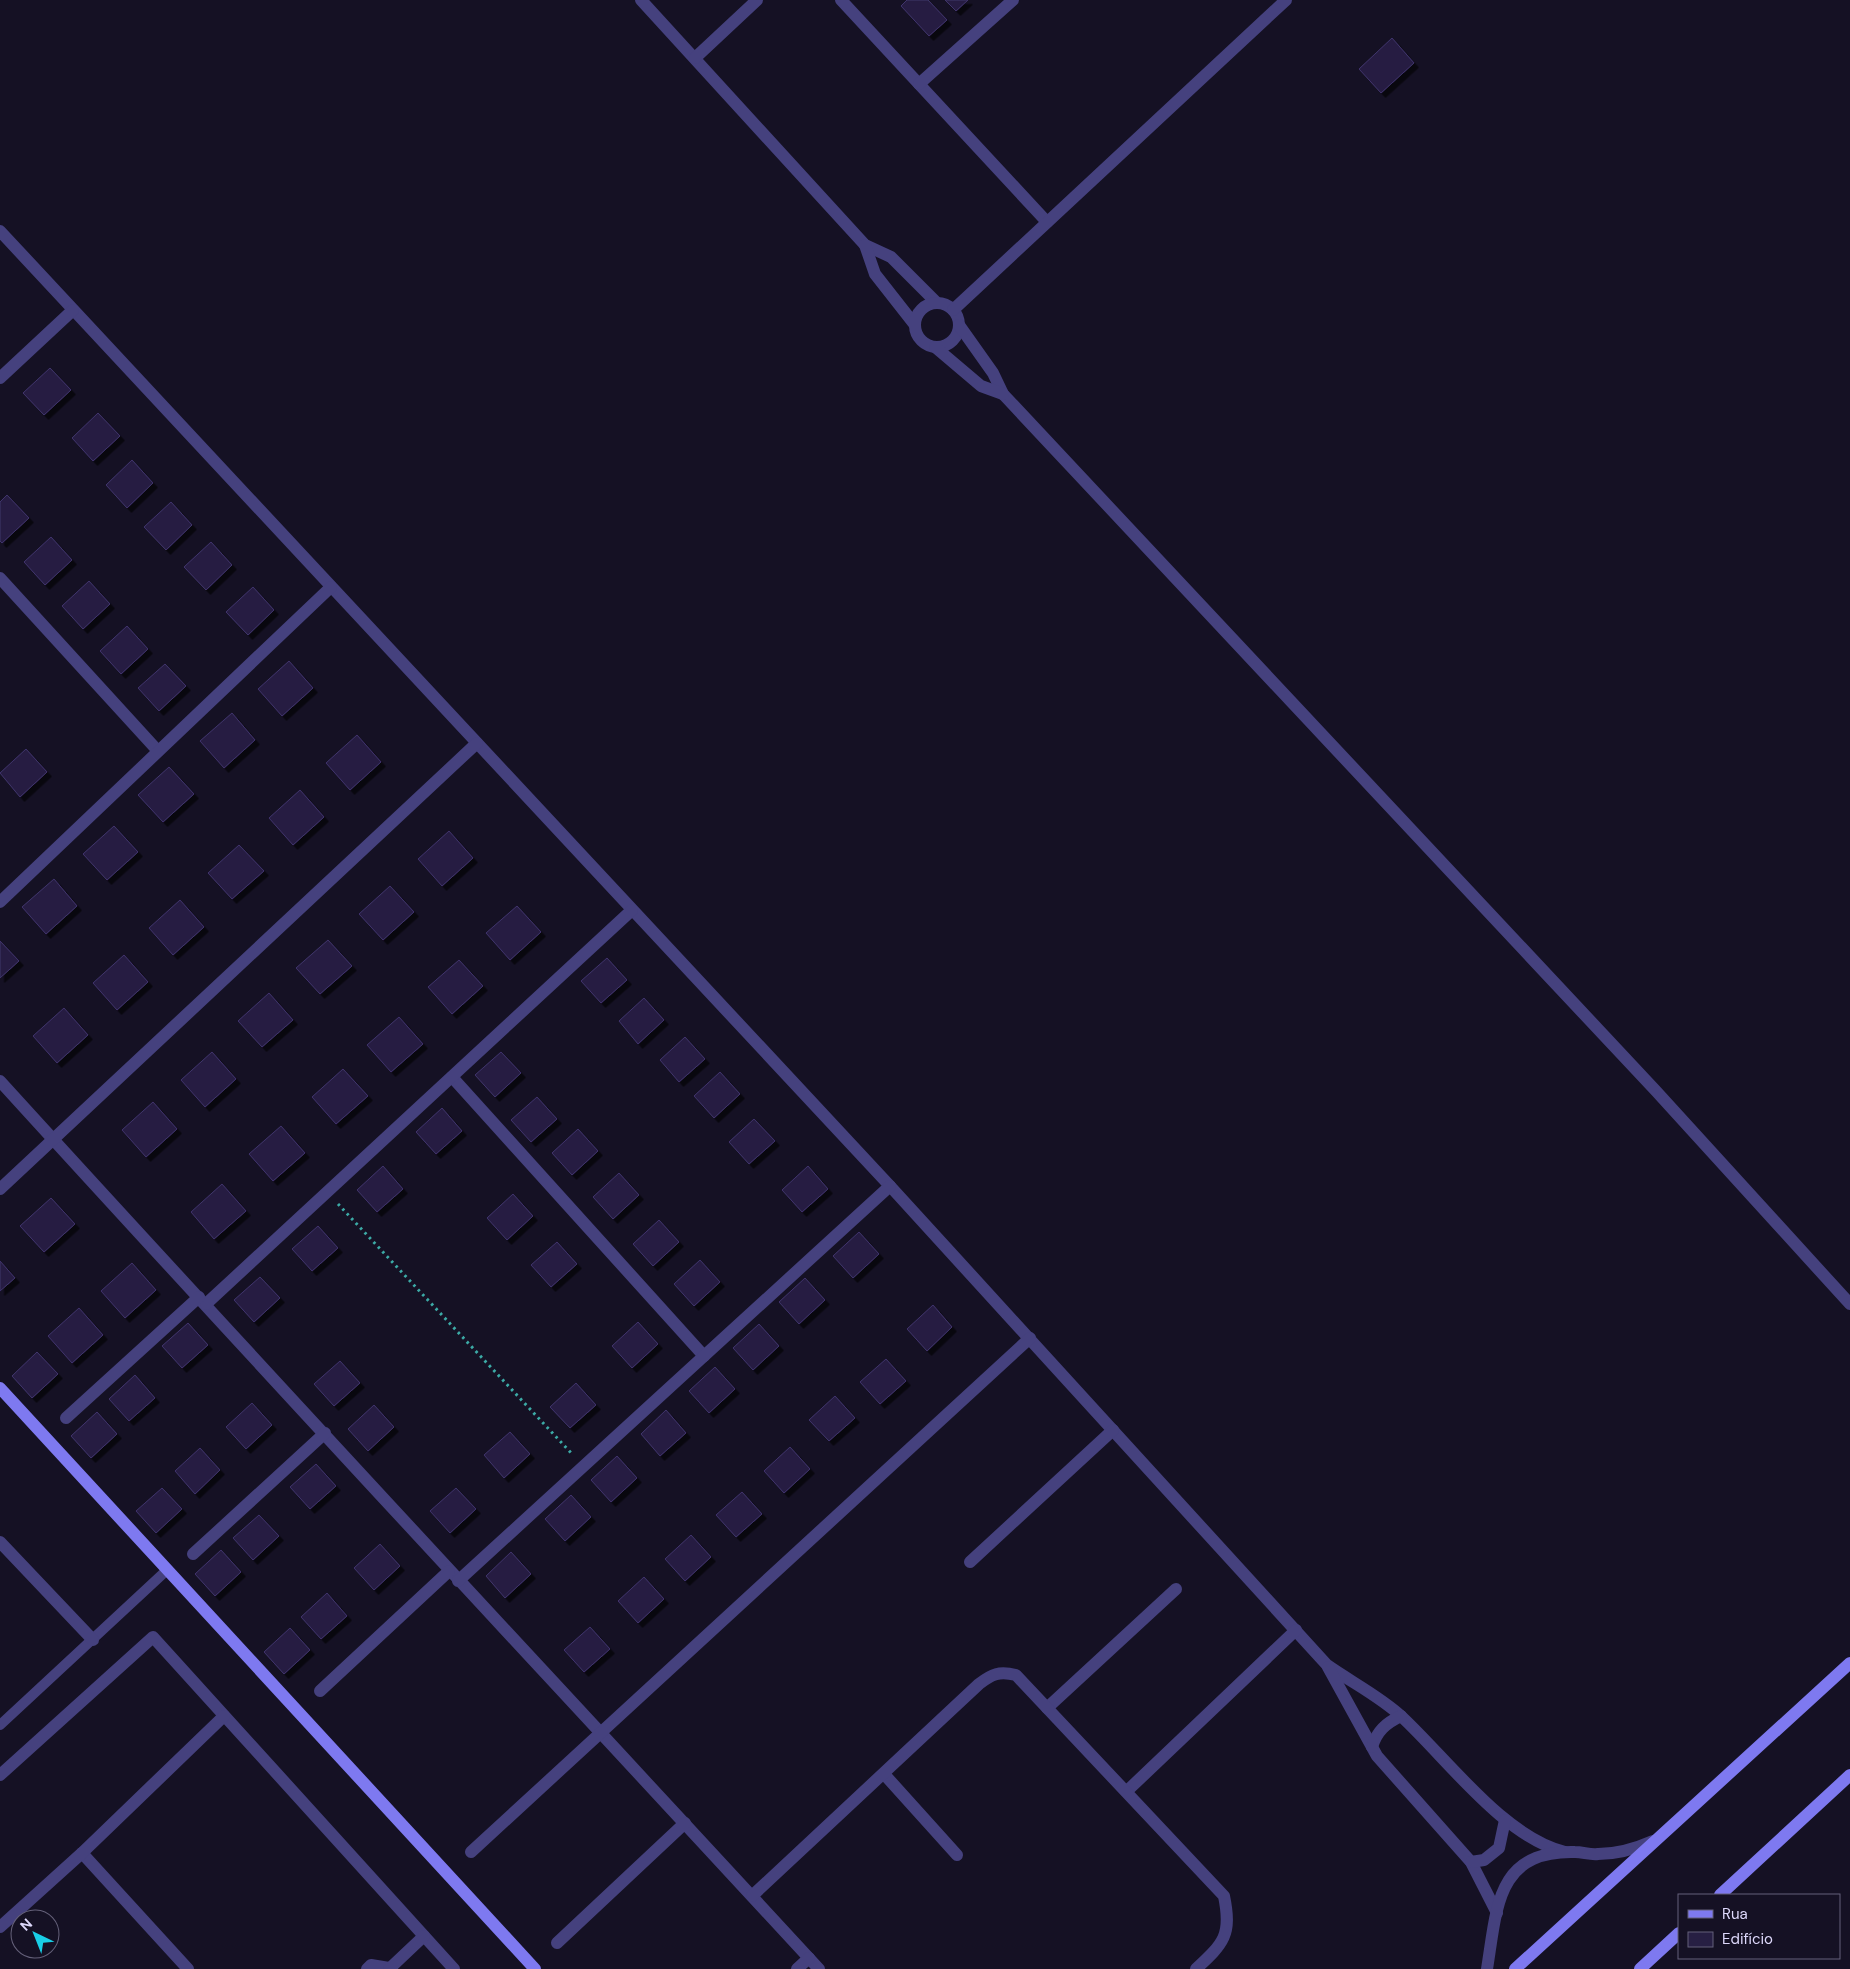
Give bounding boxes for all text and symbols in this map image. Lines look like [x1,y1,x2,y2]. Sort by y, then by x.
legend [1678,1894,1840,1959]
text: Rua [1722,1904,1748,1924]
north arrow [10,1909,60,1959]
text: N [16,1914,36,1935]
text: Edifício [1722,1929,1773,1949]

